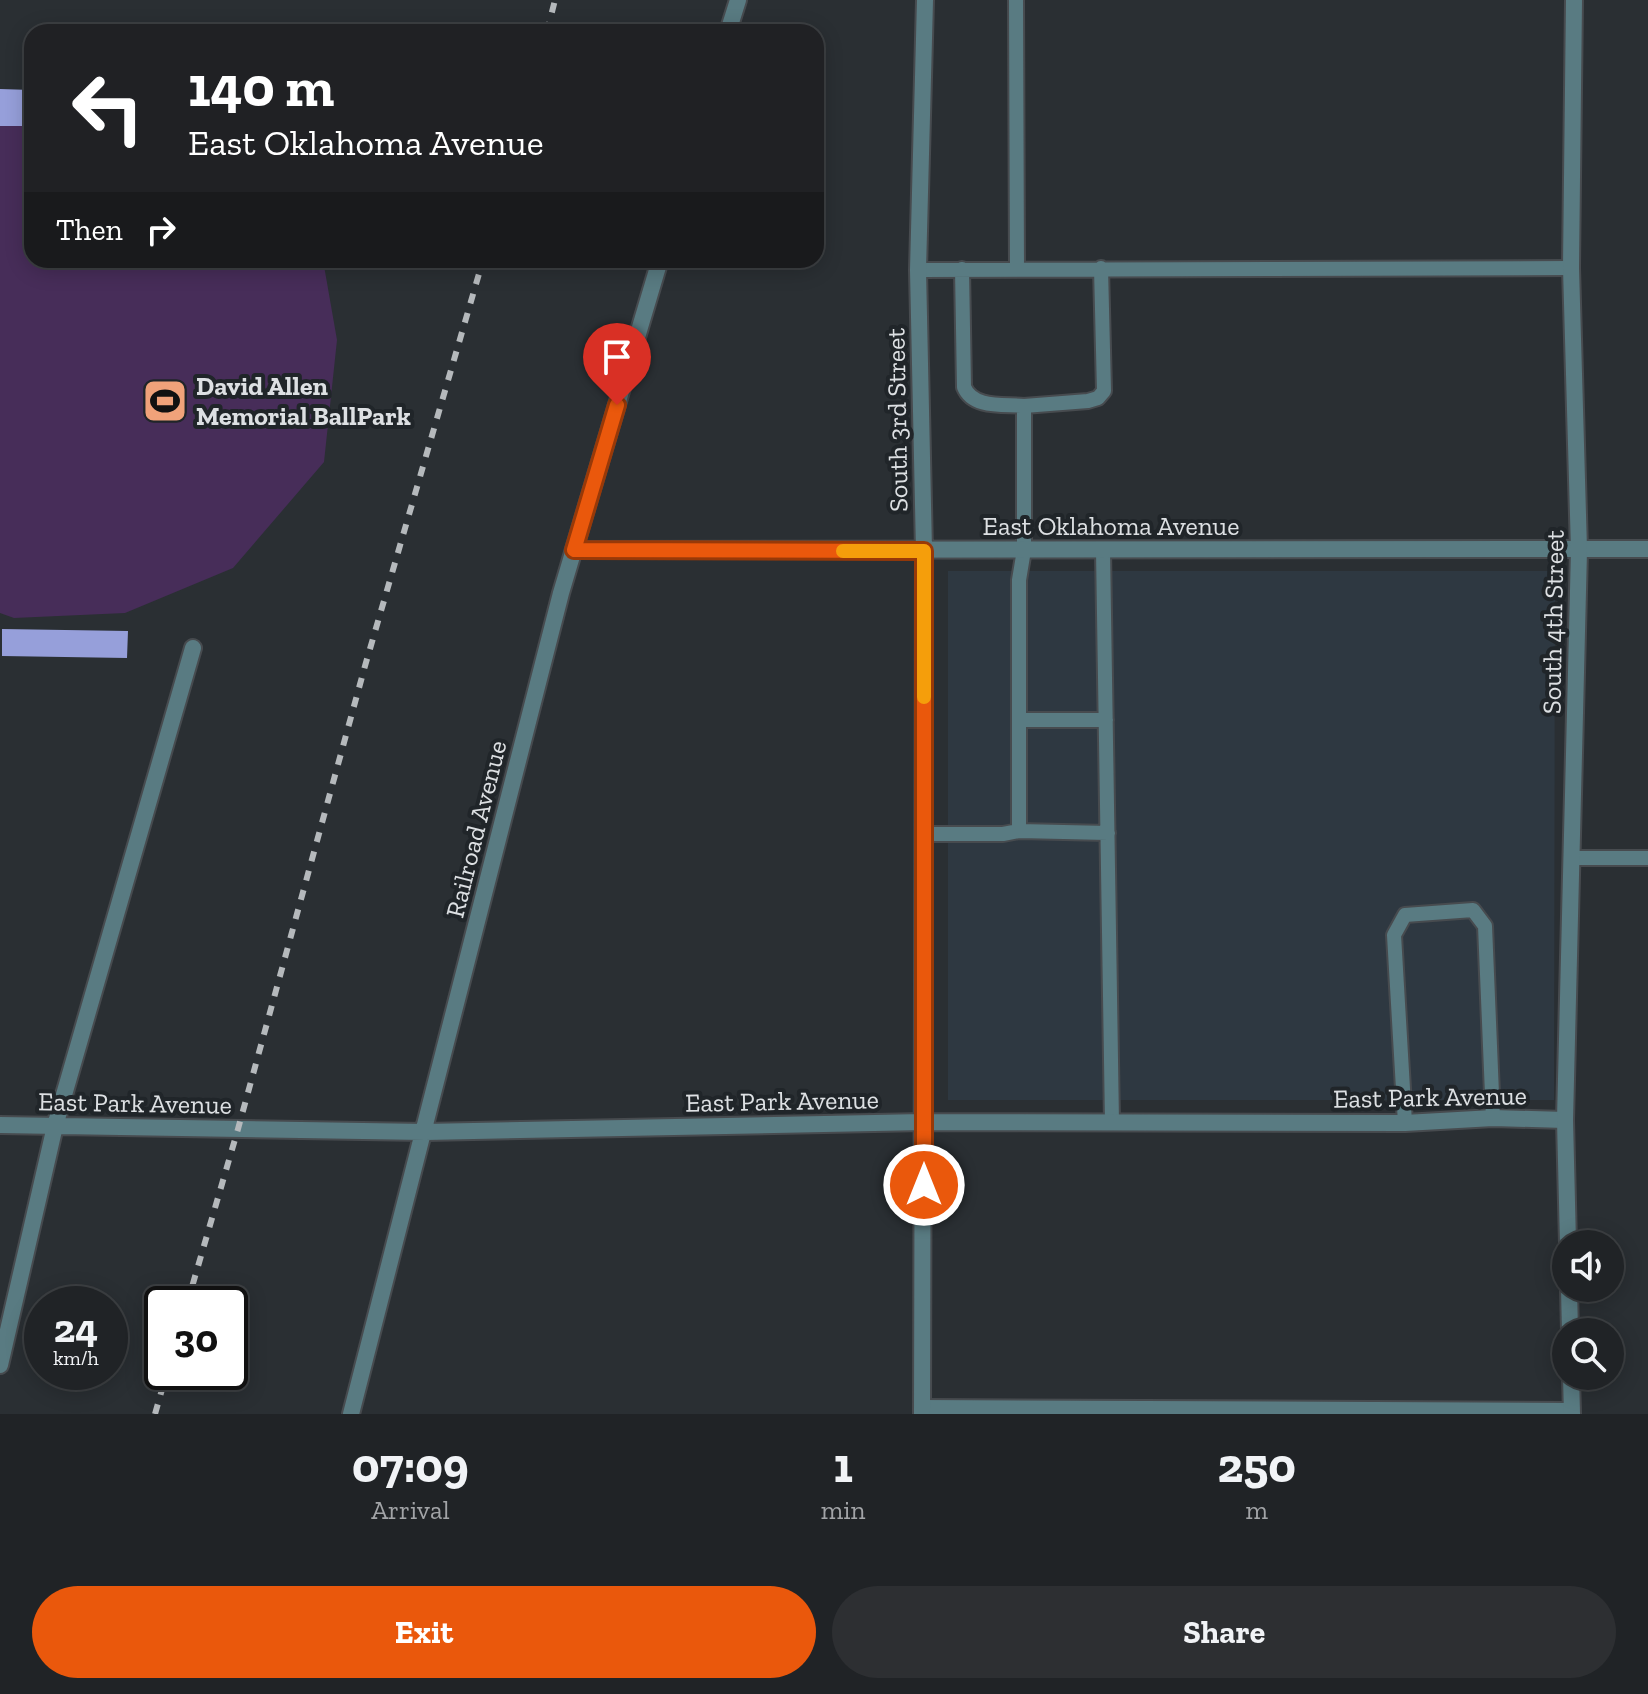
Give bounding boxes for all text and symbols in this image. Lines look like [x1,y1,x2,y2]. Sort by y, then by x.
text: 140 m [188,53,334,120]
icon: left [56,56,160,160]
text: East Oklahoma Avenue [188,121,544,164]
icon: right [139,208,183,252]
text: Then [56,212,123,248]
pin [583,323,651,405]
street label: South 3rd Street [879,327,915,512]
icon: arrive [595,335,639,379]
place label: David Allen Memorial BallPark [196,370,411,432]
sports icon: David Allen Memorial BallPark [141,377,189,425]
street label: East Oklahoma Avenue [983,510,1239,542]
street label: South 4th Street [1535,529,1571,714]
street label: Railroad Avenue [439,737,513,921]
street label: East Park Avenue [1333,1079,1527,1115]
street label: East Park Avenue [685,1083,879,1119]
street label: East Park Avenue [38,1085,232,1121]
position arrow [882,1143,966,1227]
map controls [1552,1230,1624,1390]
button: sound [1552,1230,1624,1302]
speed limit sign: 30 [144,1286,248,1390]
text: 24 [54,1304,98,1352]
button: search [1552,1318,1624,1390]
text: km/h [53,1346,99,1370]
text: 07:09 [352,1437,469,1494]
text: 1 [833,1437,853,1494]
text: 250 [1217,1437,1296,1494]
text: Arrival [371,1494,450,1526]
text: min [821,1494,865,1526]
text: m [1245,1494,1268,1526]
button: Exit [32,1586,816,1678]
button: Share [832,1586,1616,1678]

